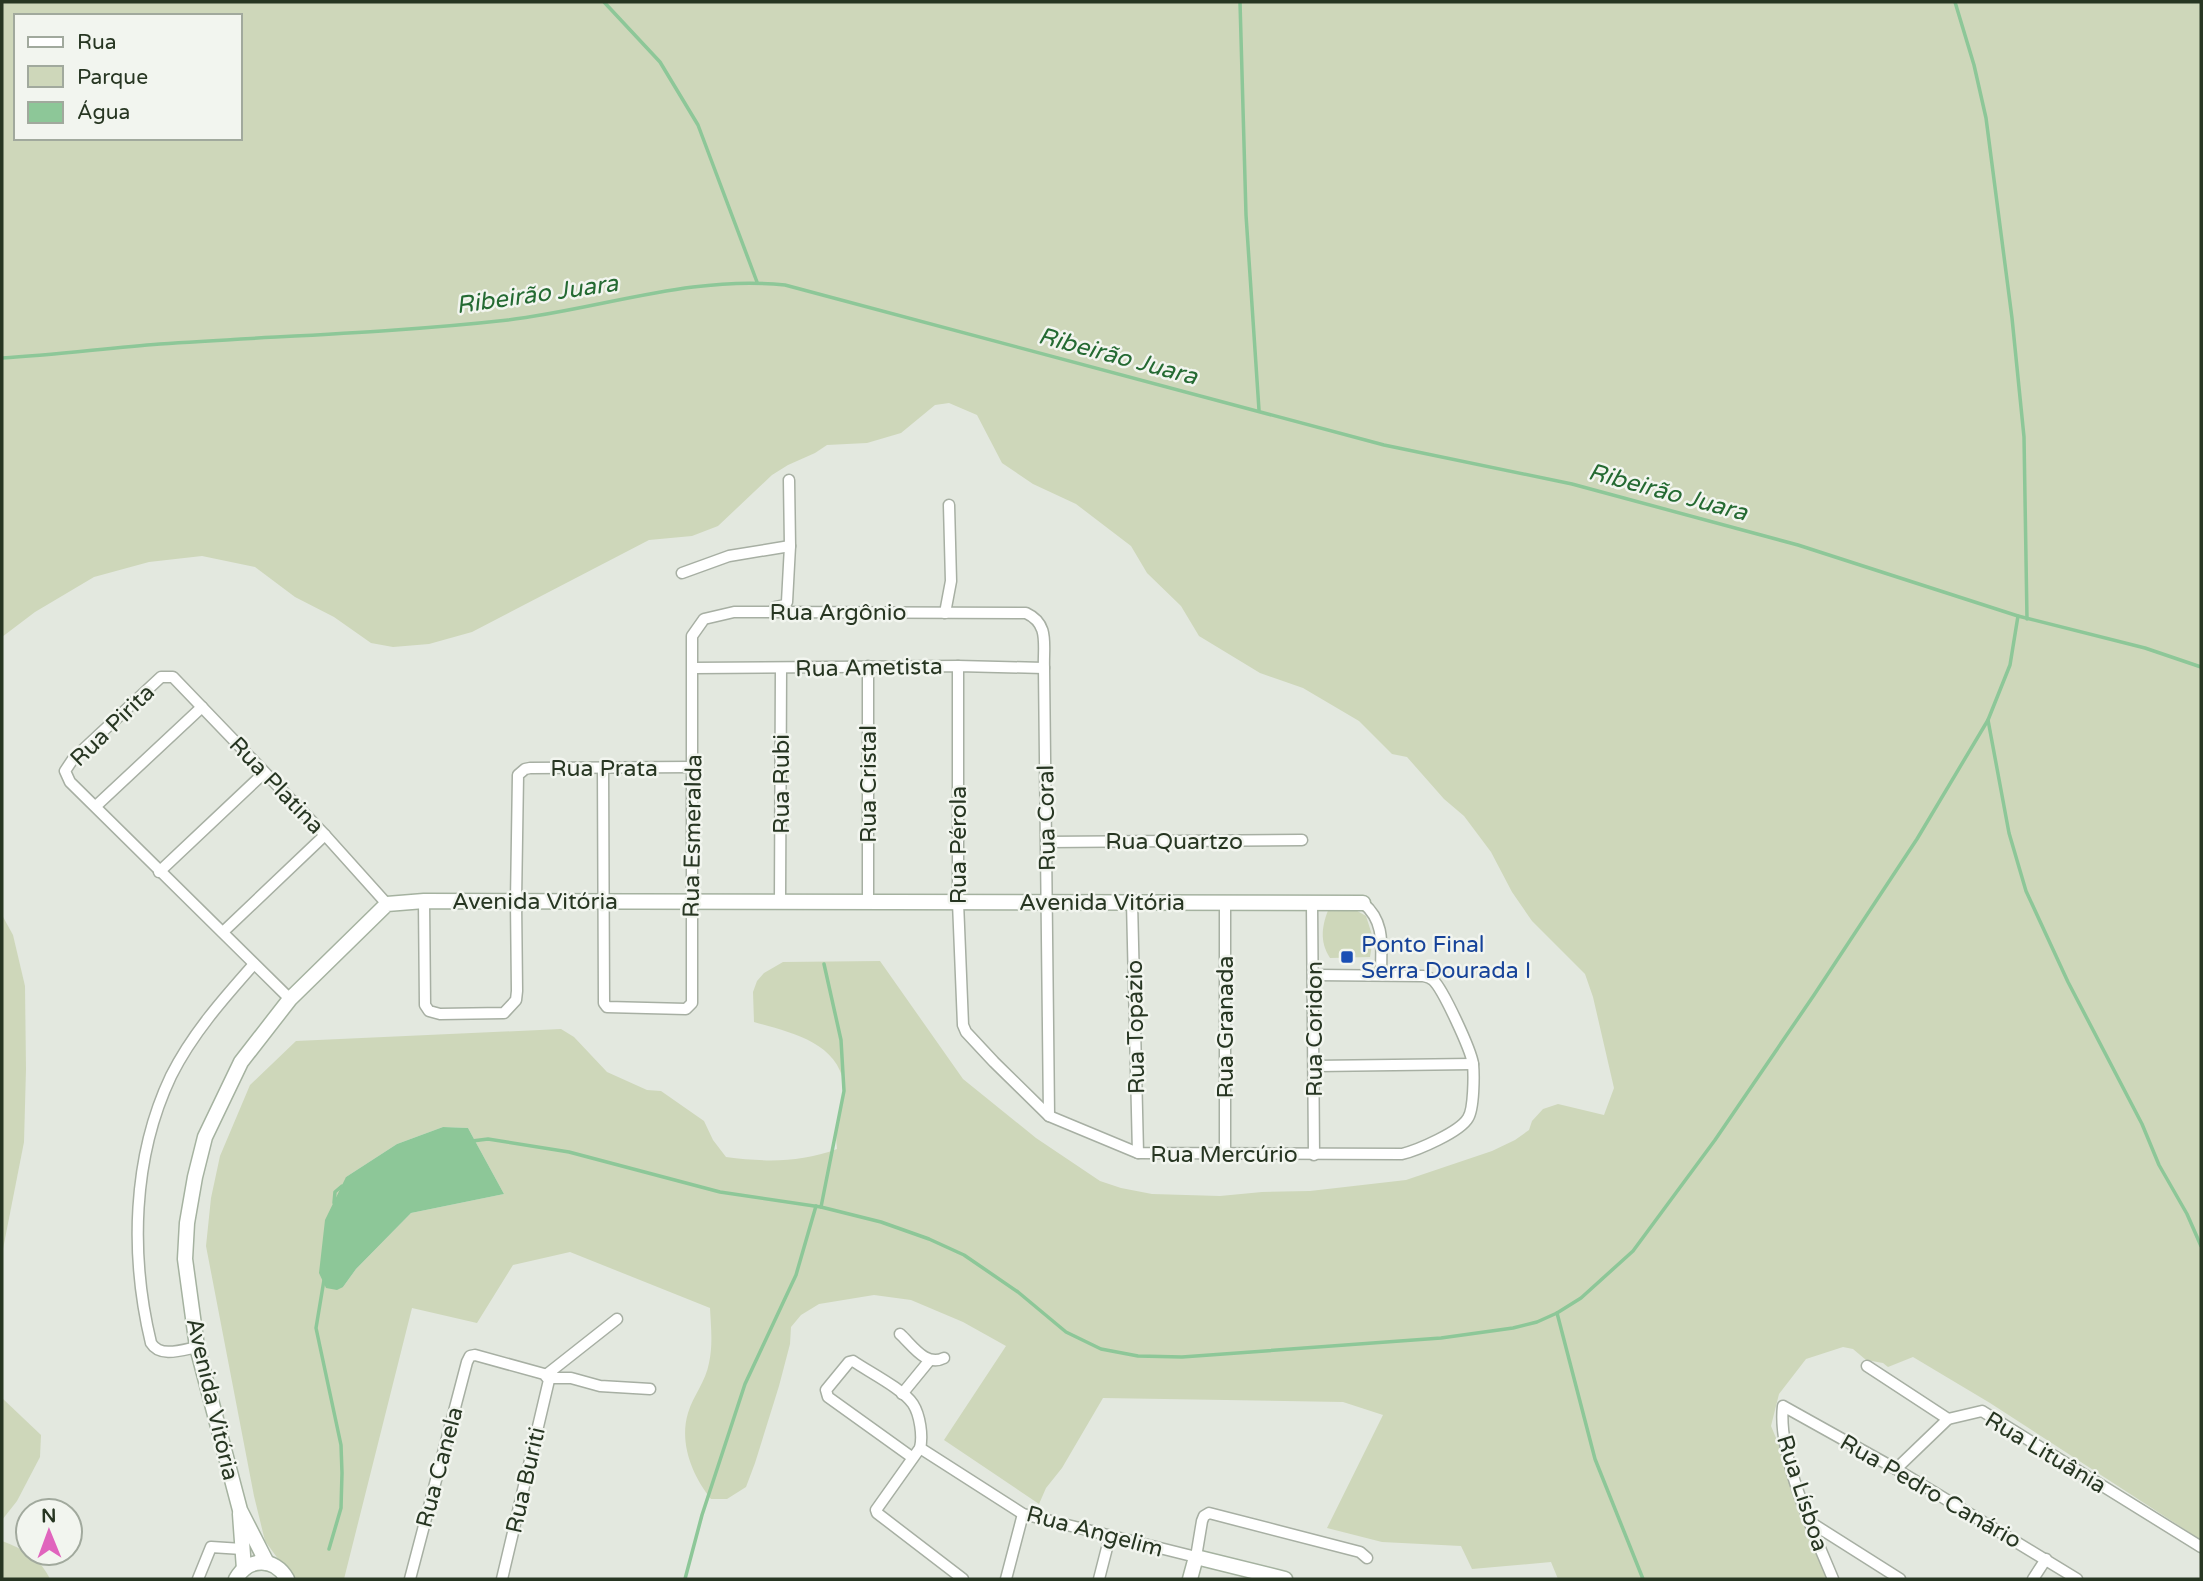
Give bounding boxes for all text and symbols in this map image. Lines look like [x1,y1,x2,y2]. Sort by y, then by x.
legend [14,14,242,140]
text: Rua [77,30,117,55]
text: Parque [77,65,148,90]
text: Água [77,100,130,125]
water label: Ribeirão Juara [454,269,620,320]
water label: Ribeirão Juara [1035,321,1201,392]
water label: Ribeirão Juara [1585,457,1751,528]
street label: Rua Argônio [770,599,907,627]
street label: Rua Ametista [795,653,943,683]
street label: Rua Pirita [65,679,161,773]
street label: Rua Cristal [855,725,883,843]
street label: Rua Platina [223,731,330,840]
street label: Rua Rubi [768,734,796,834]
street label: Rua Esmeralda [678,754,708,918]
street label: Rua Prata [550,755,658,783]
street label: Rua Coral [1032,765,1062,871]
street label: Rua Pérola [945,786,973,904]
street label: Rua Quartzo [1105,828,1243,856]
street label: Avenida Vitória [452,888,618,916]
street label: Avenida Vitória [1019,889,1185,917]
place label: Ponto Final Serra Dourada I [1361,931,1531,985]
marker: Ponto Final Serra Dourada I [1339,949,1355,965]
street label: Rua Granada [1212,956,1240,1098]
street label: Rua Topázio [1121,960,1151,1094]
street label: Rua Coridon [1301,961,1329,1097]
street label: Rua Mercúrio [1150,1141,1298,1169]
street label: Avenida Vitória [180,1315,244,1483]
street label: Rua Canela [410,1404,470,1531]
street label: Rua Lituânia [1980,1406,2111,1500]
street label: Rua Buriti [500,1424,552,1536]
street label: Rua Pedro Canário [1835,1429,2026,1555]
street label: Rua Lísboa [1770,1432,1834,1555]
north arrow [14,1497,84,1567]
street label: Rua Angelim [1023,1500,1166,1564]
text: N [41,1505,57,1527]

